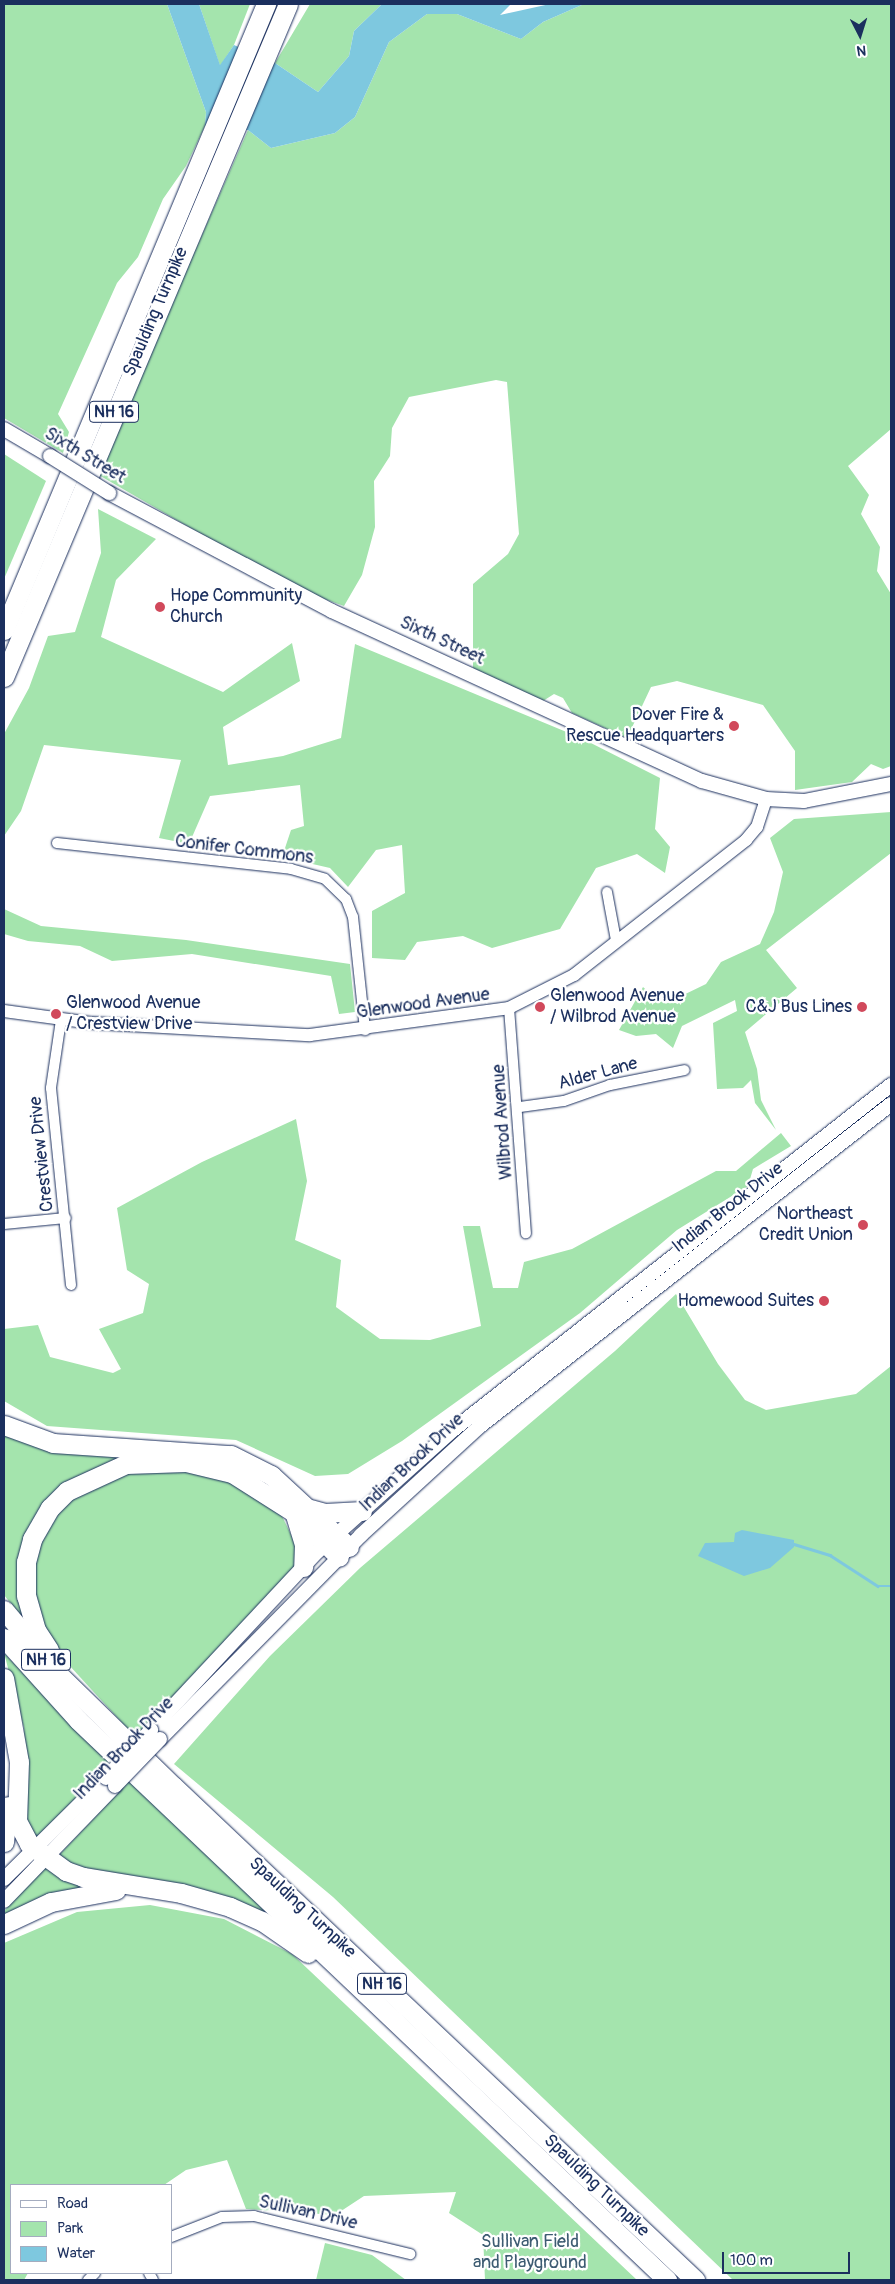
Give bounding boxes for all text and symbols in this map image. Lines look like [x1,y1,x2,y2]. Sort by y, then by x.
north arrow [835,10,885,60]
text: N [856,42,867,59]
street label: Spaulding Turnpike [119,244,193,380]
road number: NH 16 [89,398,139,426]
street label: Sixth Street [40,423,130,489]
place label: Hope Community Church [170,586,302,628]
marker: Hope Community Church [154,601,166,613]
street label: Sixth Street [396,612,488,670]
place label: Dover Fire & Rescue Headquarters [566,705,724,748]
marker: Dover Fire & Rescue Headquarters [728,720,740,732]
street label: Conifer Commons [174,831,314,869]
street label: Glenwood Avenue [355,984,491,1024]
place label: Glenwood Avenue / Wilbrod Avenue [550,986,684,1028]
place label: Glenwood Avenue / Crestview Drive [66,993,200,1036]
place label: C&J Bus Lines [746,996,852,1018]
marker: Glenwood Avenue / Wilbrod Avenue [534,1001,546,1013]
marker: C&J Bus Lines [856,1001,868,1013]
marker: Glenwood Avenue / Crestview Drive [50,1008,62,1020]
street label: Alder Lane [556,1053,640,1095]
street label: Wilbrod Avenue [488,1064,518,1180]
street label: Crestview Drive [25,1095,59,1213]
street label: Indian Brook Drive [668,1158,788,1258]
place label: Northeast Credit Union [759,1204,853,1246]
marker: Northeast Credit Union [857,1219,869,1231]
place label: Homewood Suites [677,1290,814,1312]
marker: Homewood Suites [818,1295,830,1307]
street label: Indian Brook Drive [355,1409,469,1517]
road number: NH 16 [21,1646,71,1674]
street label: Indian Brook Drive [69,1693,179,1805]
street label: Spaulding Turnpike [244,1853,360,1963]
road number: NH 16 [357,1970,407,1998]
street label: Spaulding Turnpike [539,2130,653,2242]
legend [10,2184,172,2274]
street label: Sullivan Drive [257,2191,359,2235]
text: Road [57,2194,88,2213]
text: Park [57,2219,83,2238]
park label: Sullivan Field and Playground [473,2232,587,2274]
scale bar [725,2242,852,2274]
text: Water [57,2244,95,2263]
text: 100 m [730,2251,773,2270]

